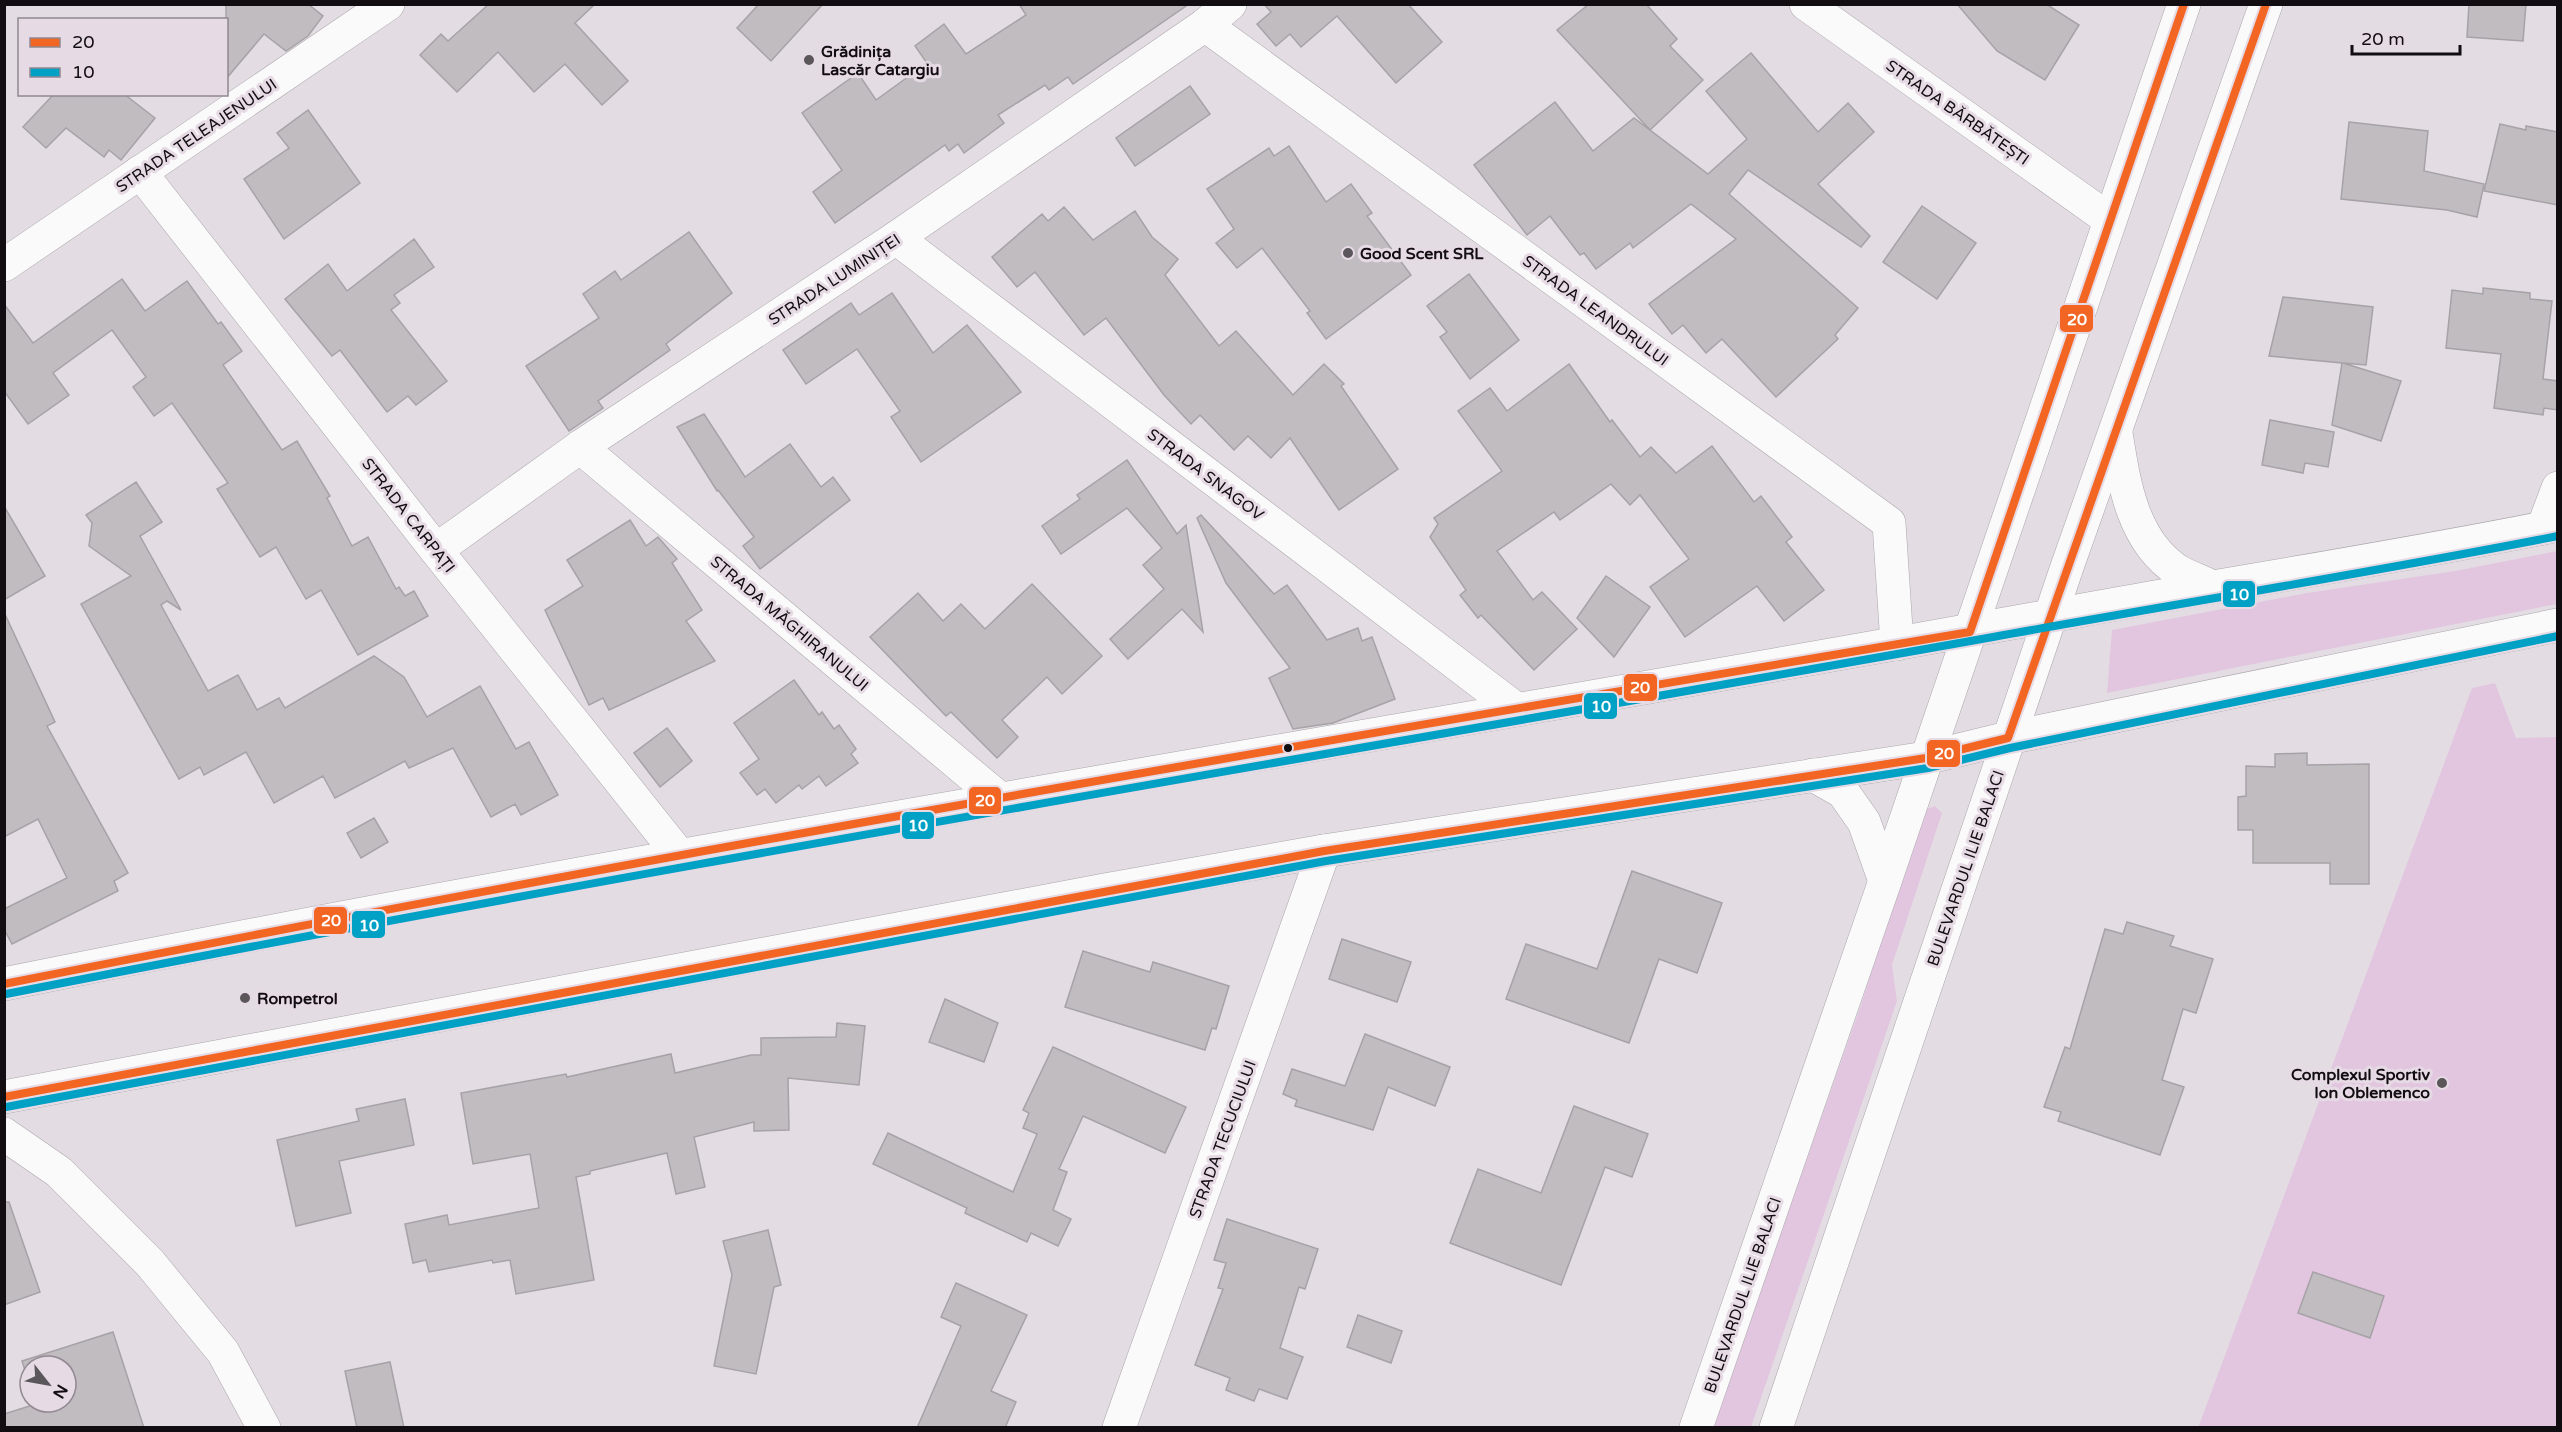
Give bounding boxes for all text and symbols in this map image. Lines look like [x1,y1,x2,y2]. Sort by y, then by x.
legend [18,18,228,96]
scale bar [2352,18,2460,56]
text: 20 m [2361,28,2405,50]
text: 20 [72,31,95,53]
place label: Grădinița Lascăr Catargiu [821,42,939,80]
marker: Grădinița Lascăr Catargiu [802,53,816,67]
street label: STRADA BĂRBĂTEȘTI [1882,56,2033,170]
text: 10 [72,61,95,83]
street label: STRADA TELEAJENULUI [112,74,281,197]
street label: STRADA LUMINIȚEI [765,230,904,330]
place label: Good Scent SRL [1360,244,1484,264]
marker: Good Scent SRL [1341,246,1355,260]
street label: STRADA LEANDRULUI [1519,251,1672,370]
line badge: 20 [2059,304,2094,333]
text: 20 [2067,310,2087,330]
street label: STRADA SNAGOV [1143,425,1268,525]
street label: STRADA CARPAȚI [357,454,459,577]
street label: STRADA MĂGHIRANULUI [706,552,872,696]
line badge: 10 [2222,580,2256,608]
text: 10 [2229,585,2249,605]
line badge: 20 [1623,673,1658,702]
text: 20 [1630,678,1650,698]
line badge: 10 [1583,692,1618,720]
text: 10 [1591,697,1611,717]
line badge: 20 [1926,739,1961,768]
unlabelled marker [1282,742,1294,754]
text: 20 [1934,744,1954,764]
street label: BULEVARDUL ILIE BALACI [1923,768,2009,969]
line badge: 20 [968,786,1002,815]
text: 20 [975,791,995,811]
line badge: 10 [901,811,935,840]
text: 10 [908,816,928,836]
line badge: 20 [313,906,348,935]
line badge: 10 [351,910,386,939]
text: 20 [321,911,341,931]
text: 10 [359,916,379,936]
place label: Rompetrol [257,989,338,1009]
marker: Rompetrol [238,991,252,1005]
street label: STRADA TECUCIULUI [1185,1058,1261,1221]
place label: Complexul Sportiv Ion Oblemenco [2291,1065,2431,1103]
marker: Complexul Sportiv Ion Oblemenco [2435,1076,2449,1090]
street label: BULEVARDUL ILIE BALACI [1700,1195,1786,1396]
north arrow [18,1354,78,1414]
text: N [48,1381,72,1402]

